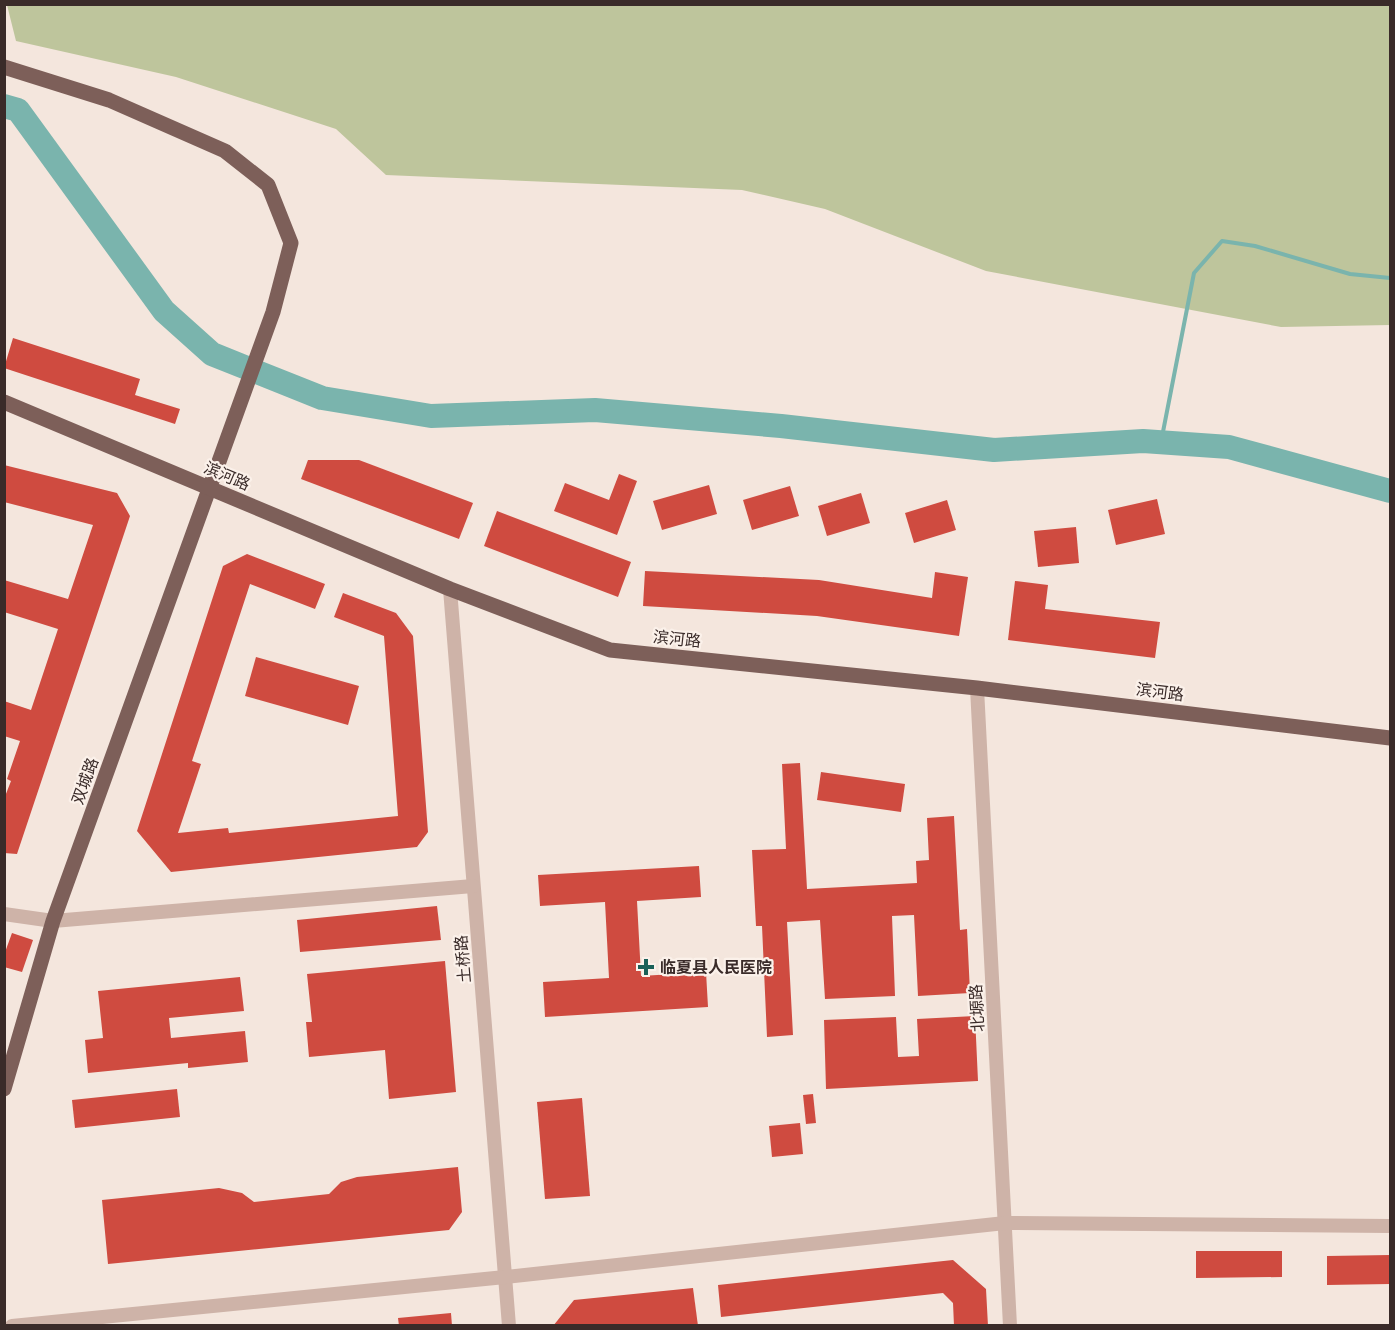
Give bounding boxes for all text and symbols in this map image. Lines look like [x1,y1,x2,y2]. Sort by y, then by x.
street label: 滨河路 [202,459,252,493]
street label: 滨河路 [652,628,702,650]
street label: 滨河路 [1135,681,1185,703]
street label: 双城路 [69,756,101,806]
street label: 土桥路 [452,934,474,984]
marker: 临夏县人民医院 [637,958,655,976]
place label: 临夏县人民医院 [660,958,772,976]
street label: 北塬路 [967,984,987,1032]

